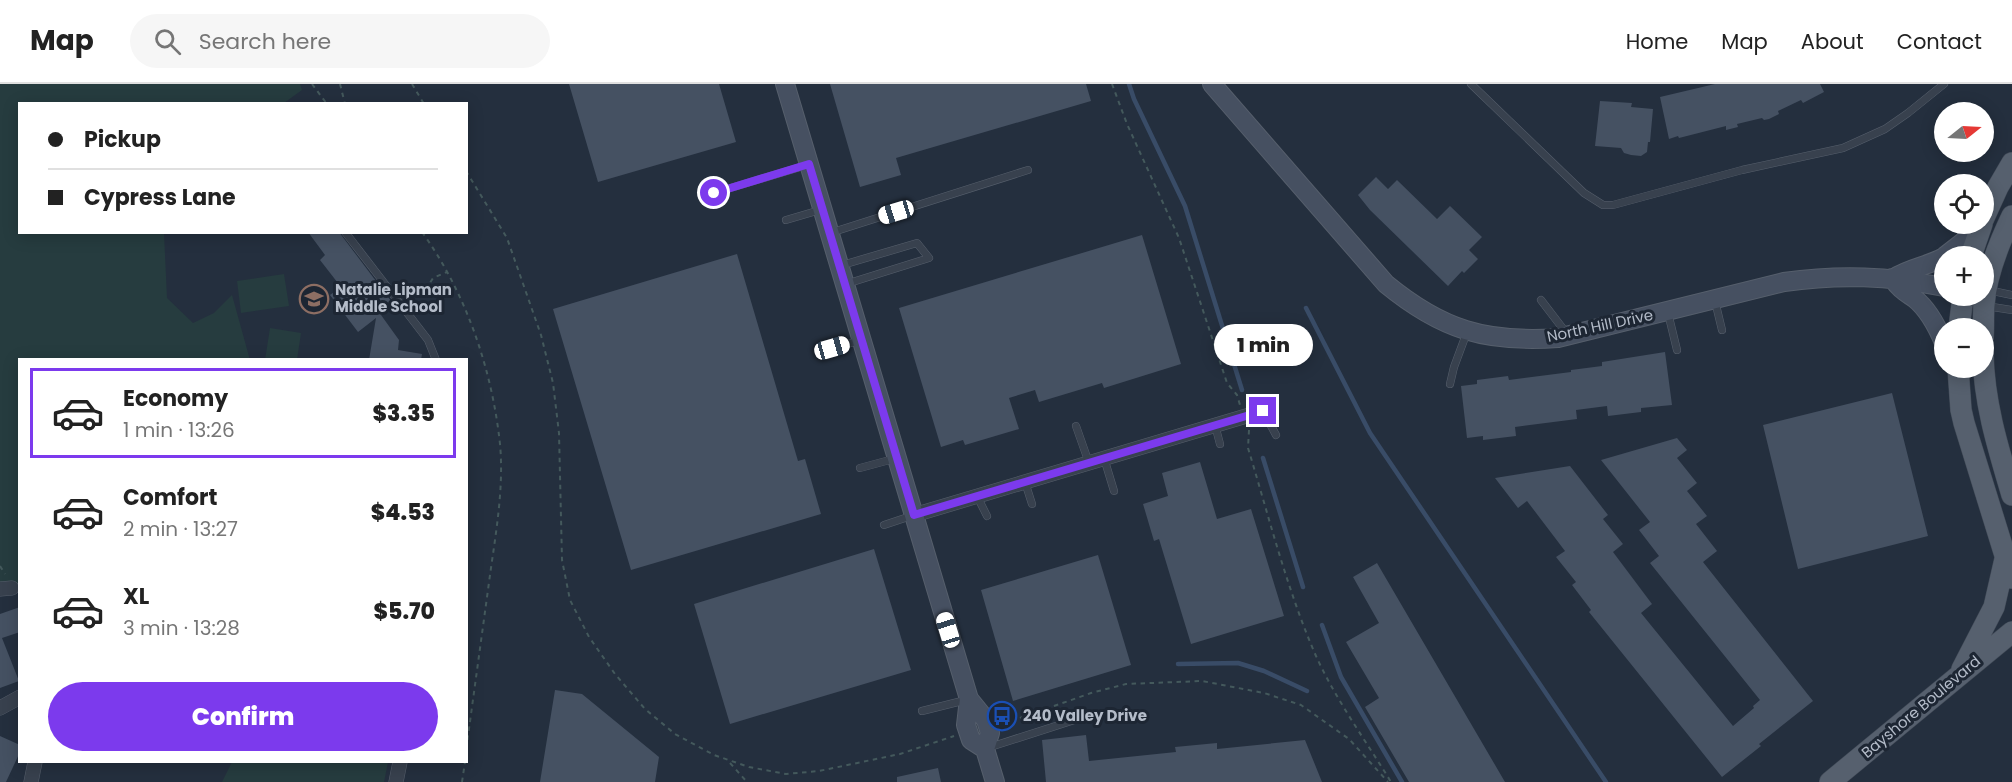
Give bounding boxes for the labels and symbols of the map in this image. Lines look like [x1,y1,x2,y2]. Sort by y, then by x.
north arrow [1934,102,1994,162]
route start [700,179,727,206]
car [876,198,916,226]
place label: Natalie Lipman Middle School [335,279,452,317]
school or university icon: Natalie Lipman Middle School [298,283,330,315]
street label: North Hill Drive [1545,304,1655,347]
callout: 1 min [1214,324,1312,366]
car [812,334,852,362]
route end [1249,397,1276,424]
car [934,610,962,650]
street label: Bayshore Boulevard [1857,651,1985,763]
bus stop icon: 240 Valley Drive [986,700,1018,732]
place label: 240 Valley Drive [1023,705,1147,726]

